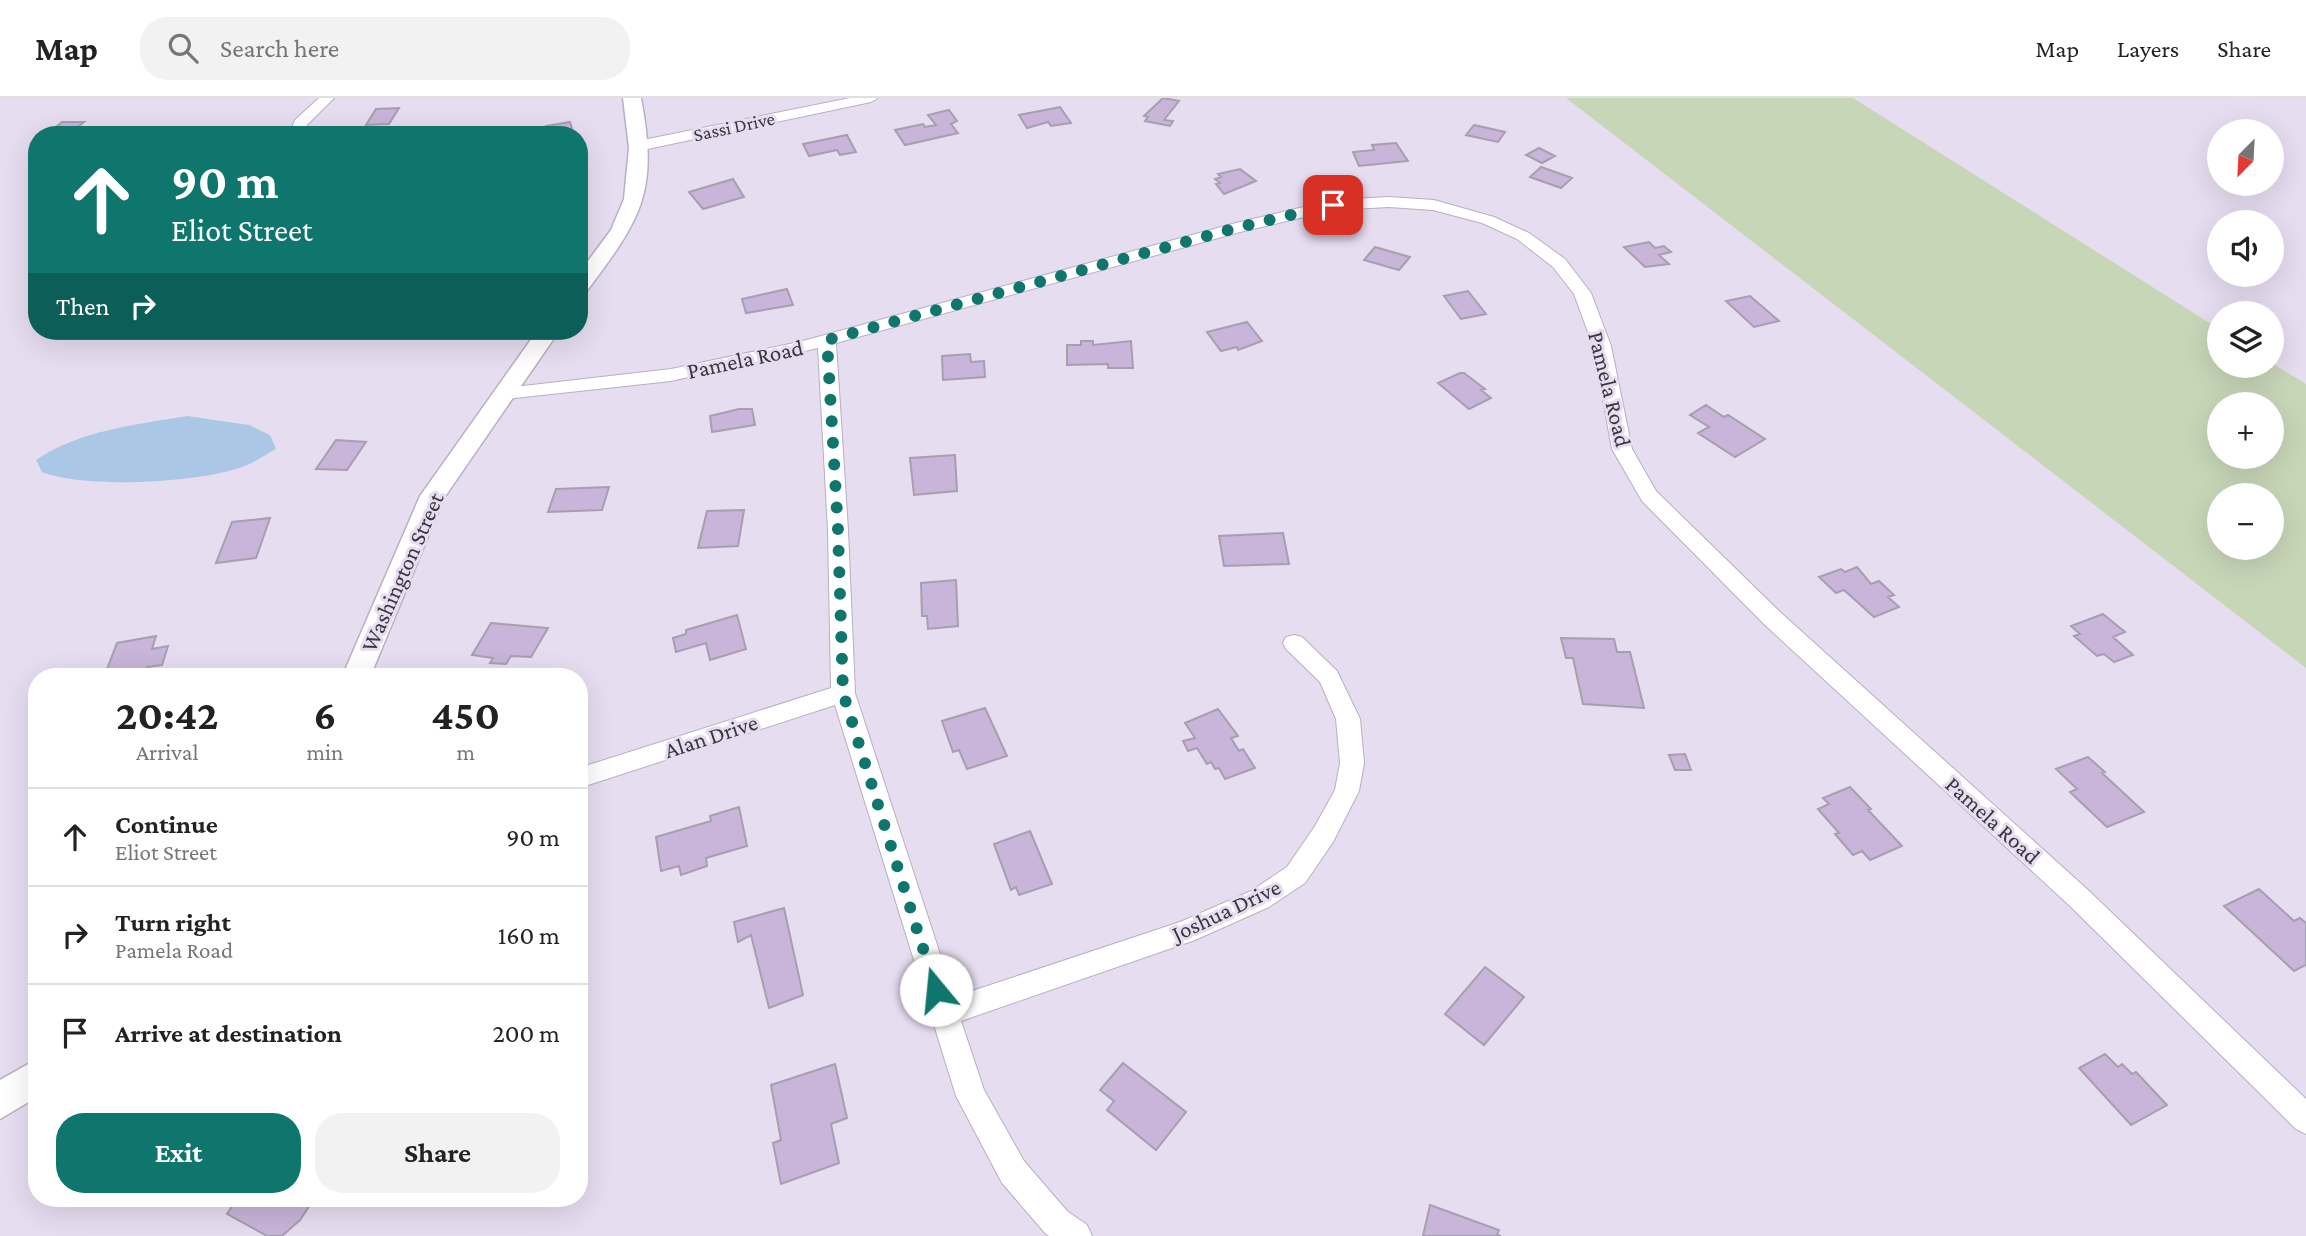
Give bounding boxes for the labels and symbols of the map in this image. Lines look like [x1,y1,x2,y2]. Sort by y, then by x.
street label: Sassi Drive [692,108,777,145]
north arrow [2207,119,2284,196]
pin [1303,175,1363,235]
street label: Pamela Road [1583,329,1637,449]
street label: Pamela Road [685,334,805,384]
street label: Washington Street [355,488,449,655]
street label: Alan Drive [661,709,761,763]
street label: Pamela Road [1940,771,2046,869]
street label: Joshua Drive [1166,874,1284,947]
position arrow [899,953,973,1027]

